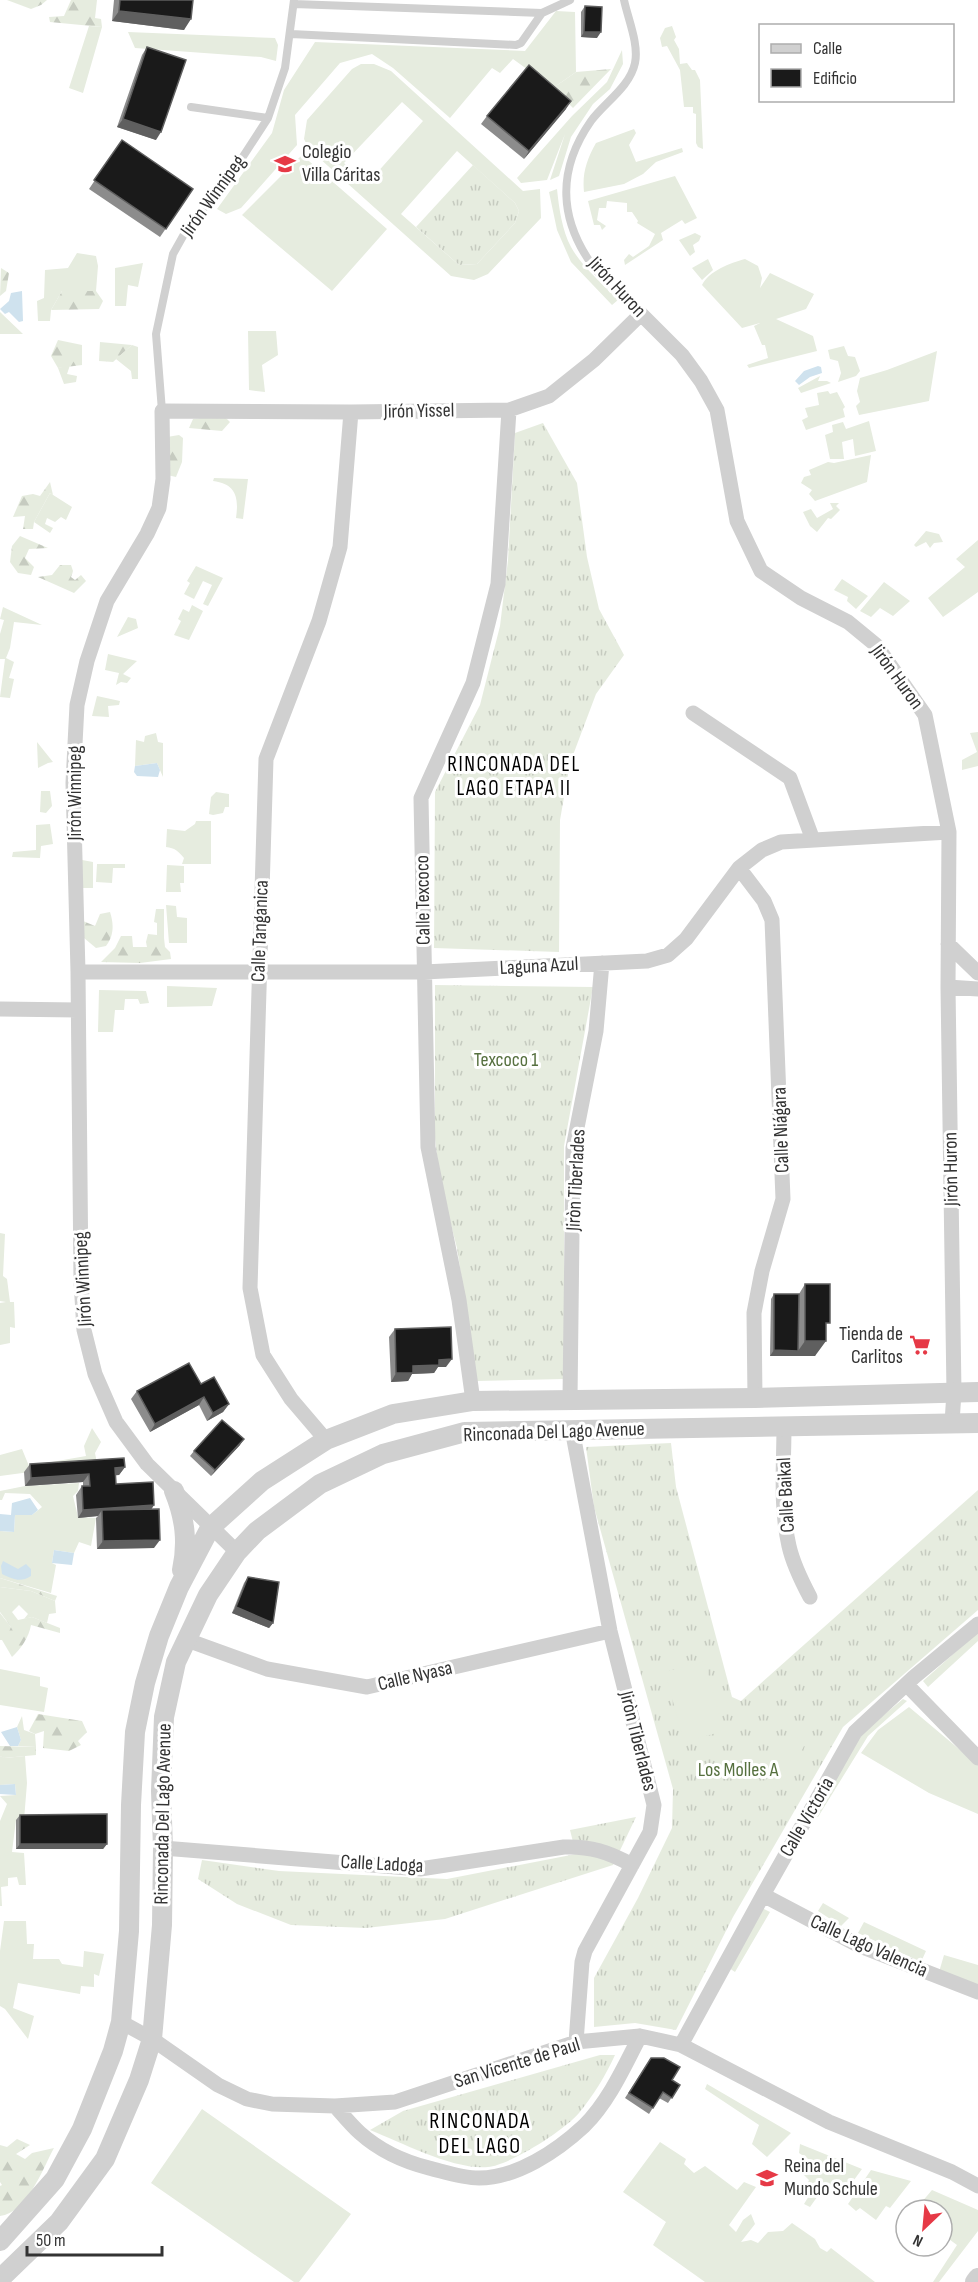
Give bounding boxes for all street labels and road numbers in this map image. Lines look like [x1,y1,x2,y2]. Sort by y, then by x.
street label: Jirón Winnipeg [175,150,251,242]
street label: Jirón Huron [582,251,651,322]
street label: Jirón Yissel [382,398,455,424]
street label: Jirón Huron [865,639,928,714]
street label: Jirón Winnipeg [63,745,87,842]
street label: Calle Texcoco [410,855,436,945]
street label: Calle Tanganica [246,880,274,982]
street label: Laguna Azul [499,952,579,980]
street label: Calle Niágara [768,1087,794,1173]
street label: Jiròn Tiberlades [561,1128,591,1233]
street label: Jirón Huron [938,1132,964,1207]
street label: Jirón Winnipeg [69,1231,98,1328]
street label: Rinconada Del Lago Avenue [463,1417,645,1447]
street label: Calle Baikal [772,1457,800,1533]
street label: Calle Nyasa [375,1656,455,1696]
street label: Jiròn Tiberlades [614,1688,662,1793]
street label: Rinconada Del Lago Avenue [149,1723,177,1905]
street label: Calle Victoria [775,1773,839,1861]
street label: Calle Ladoga [340,1850,424,1878]
street label: Calle Lago Valencia [807,1909,931,1983]
street label: San Vicente de Paul [451,2033,583,2093]

